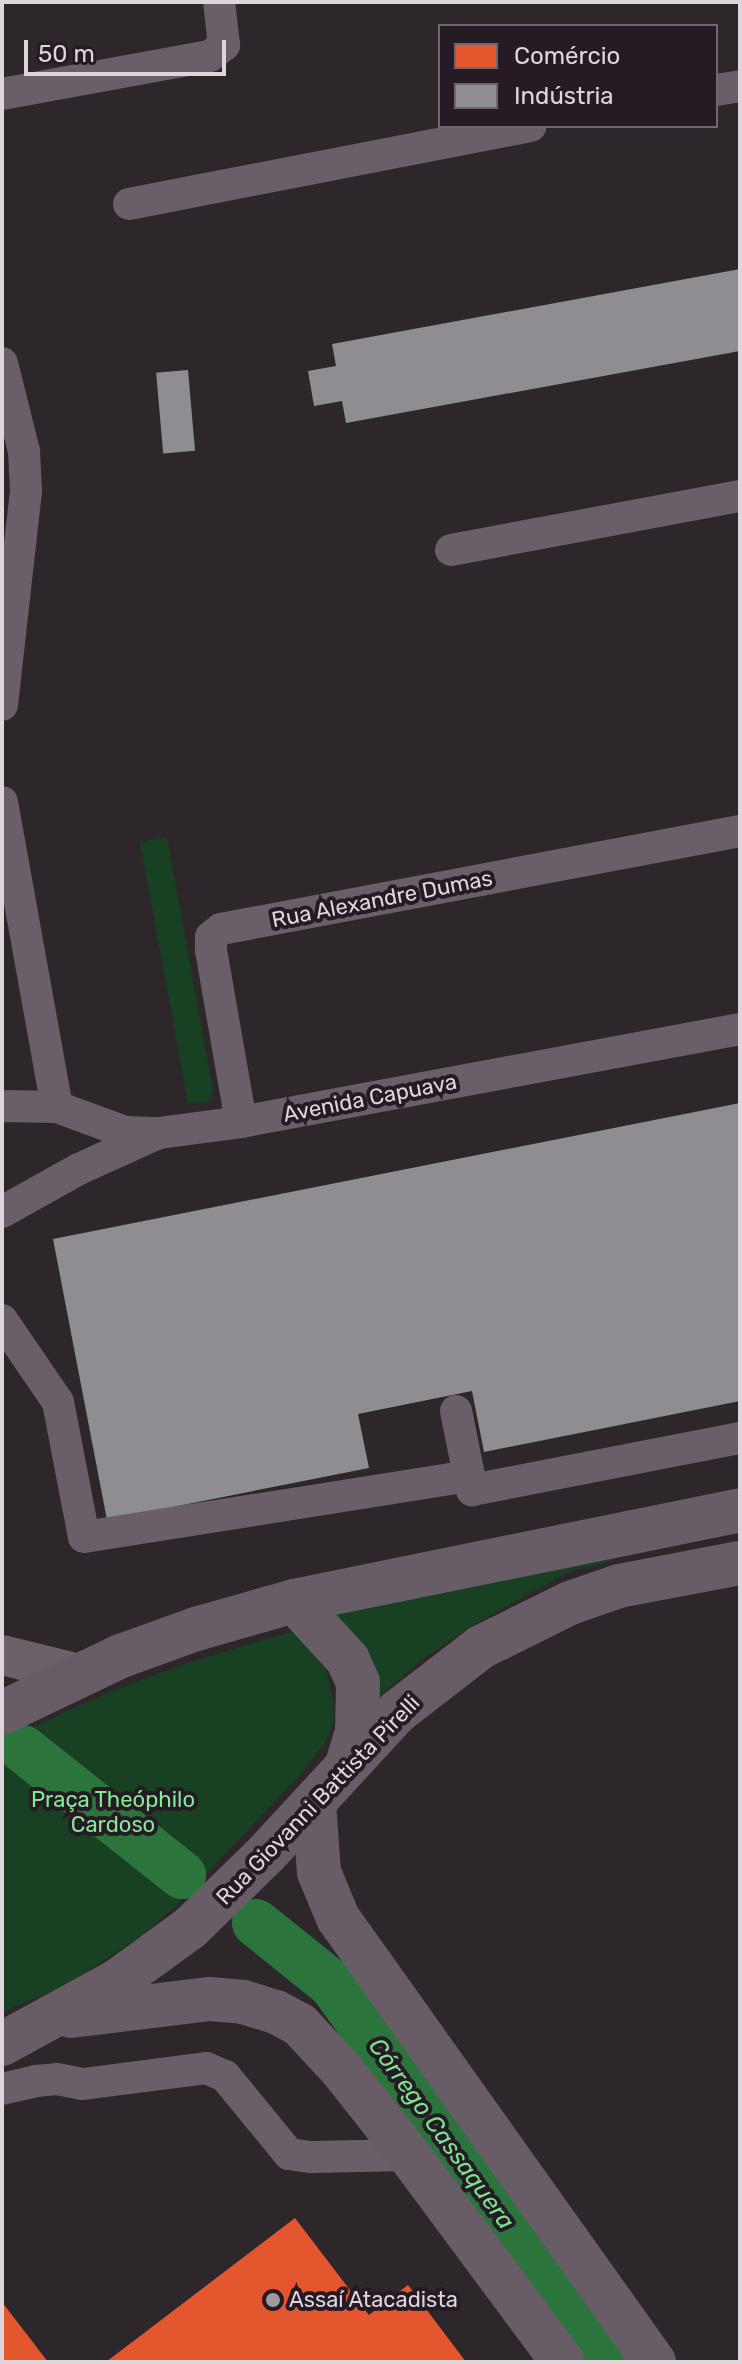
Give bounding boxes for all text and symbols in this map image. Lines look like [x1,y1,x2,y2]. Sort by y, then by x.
scale bar [28,24,230,74]
legend [438,24,718,128]
text: 50 m [38,40,95,68]
text: Comércio [514,42,620,70]
text: Indústria [514,82,614,110]
street label: Rua Alexandre Dumas [269,865,495,933]
street label: Avenida Capuava [281,1068,459,1128]
street label: Rua Giovanni Battista Pirelli [211,1690,425,1910]
park label: Praça Theóphilo Cardoso [31,1786,195,1838]
water label: Córrego Cassaquera [362,2033,520,2235]
place label: Assaí Atacadista [289,2287,459,2313]
marker: Assaí Atacadista [264,2291,282,2309]

